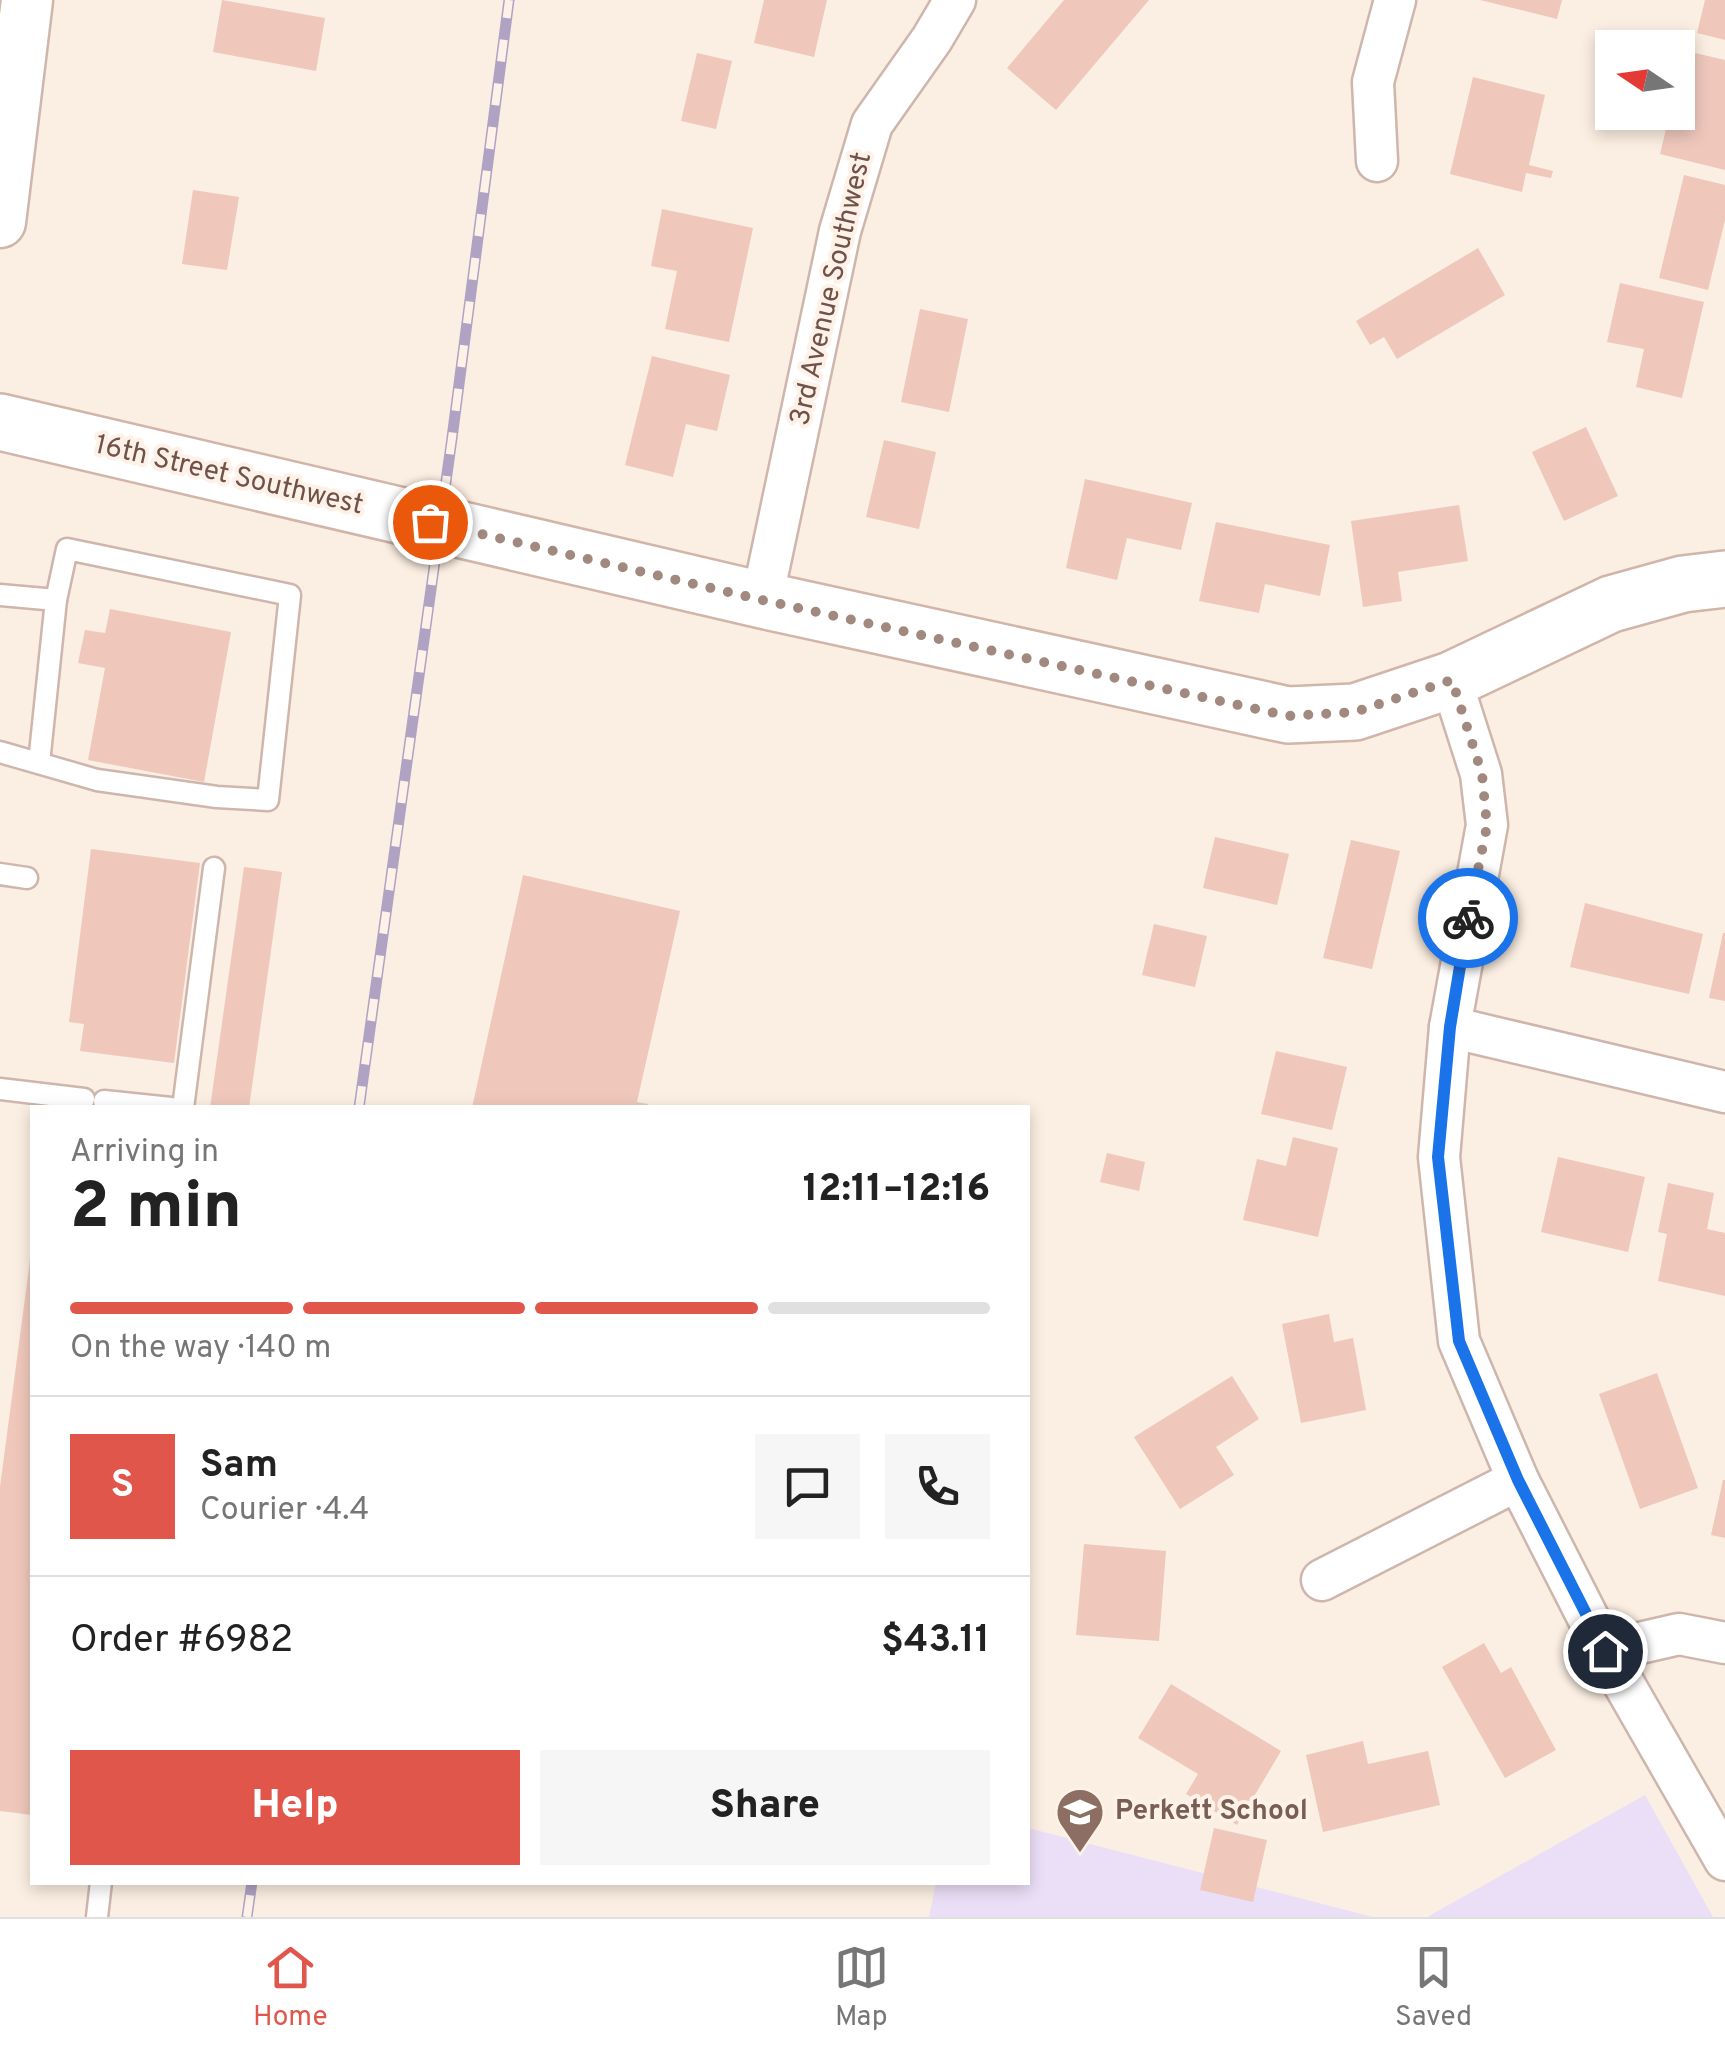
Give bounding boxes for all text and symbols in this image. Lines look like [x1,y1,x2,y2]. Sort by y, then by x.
north arrow [1595,30,1695,130]
map controls [1595,30,1695,130]
street label: 3rd Avenue Southwest [783,149,881,429]
street label: 16th Street Southwest [91,428,367,524]
pin [388,480,473,565]
icon: bag [403,495,458,550]
courier [1418,868,1518,968]
icon: bike [1441,891,1496,946]
text: Arriving in [70,1133,219,1173]
text: 12:11–12:16 [803,1166,990,1215]
text: 2 min [70,1169,242,1251]
text: On the way · 140 m [70,1329,331,1369]
button: chat [755,1434,860,1539]
button: phone [885,1434,990,1539]
text: Sam [200,1442,278,1491]
text: S [111,1462,134,1511]
text: Courier · 4.4 [200,1491,369,1531]
pin [1563,1609,1648,1694]
text: Order #6982 [70,1617,293,1666]
text: $43.11 [881,1617,990,1666]
icon: home [1578,1624,1633,1679]
button: Help [70,1750,520,1865]
button: Share [540,1750,990,1865]
school or university icon: Perkett School [1054,1786,1106,1854]
place label: Perkett School [1115,1794,1308,1830]
tab: Home [253,1940,327,2036]
tab: Map [834,1940,889,2036]
tab: Saved [1395,1940,1472,2036]

